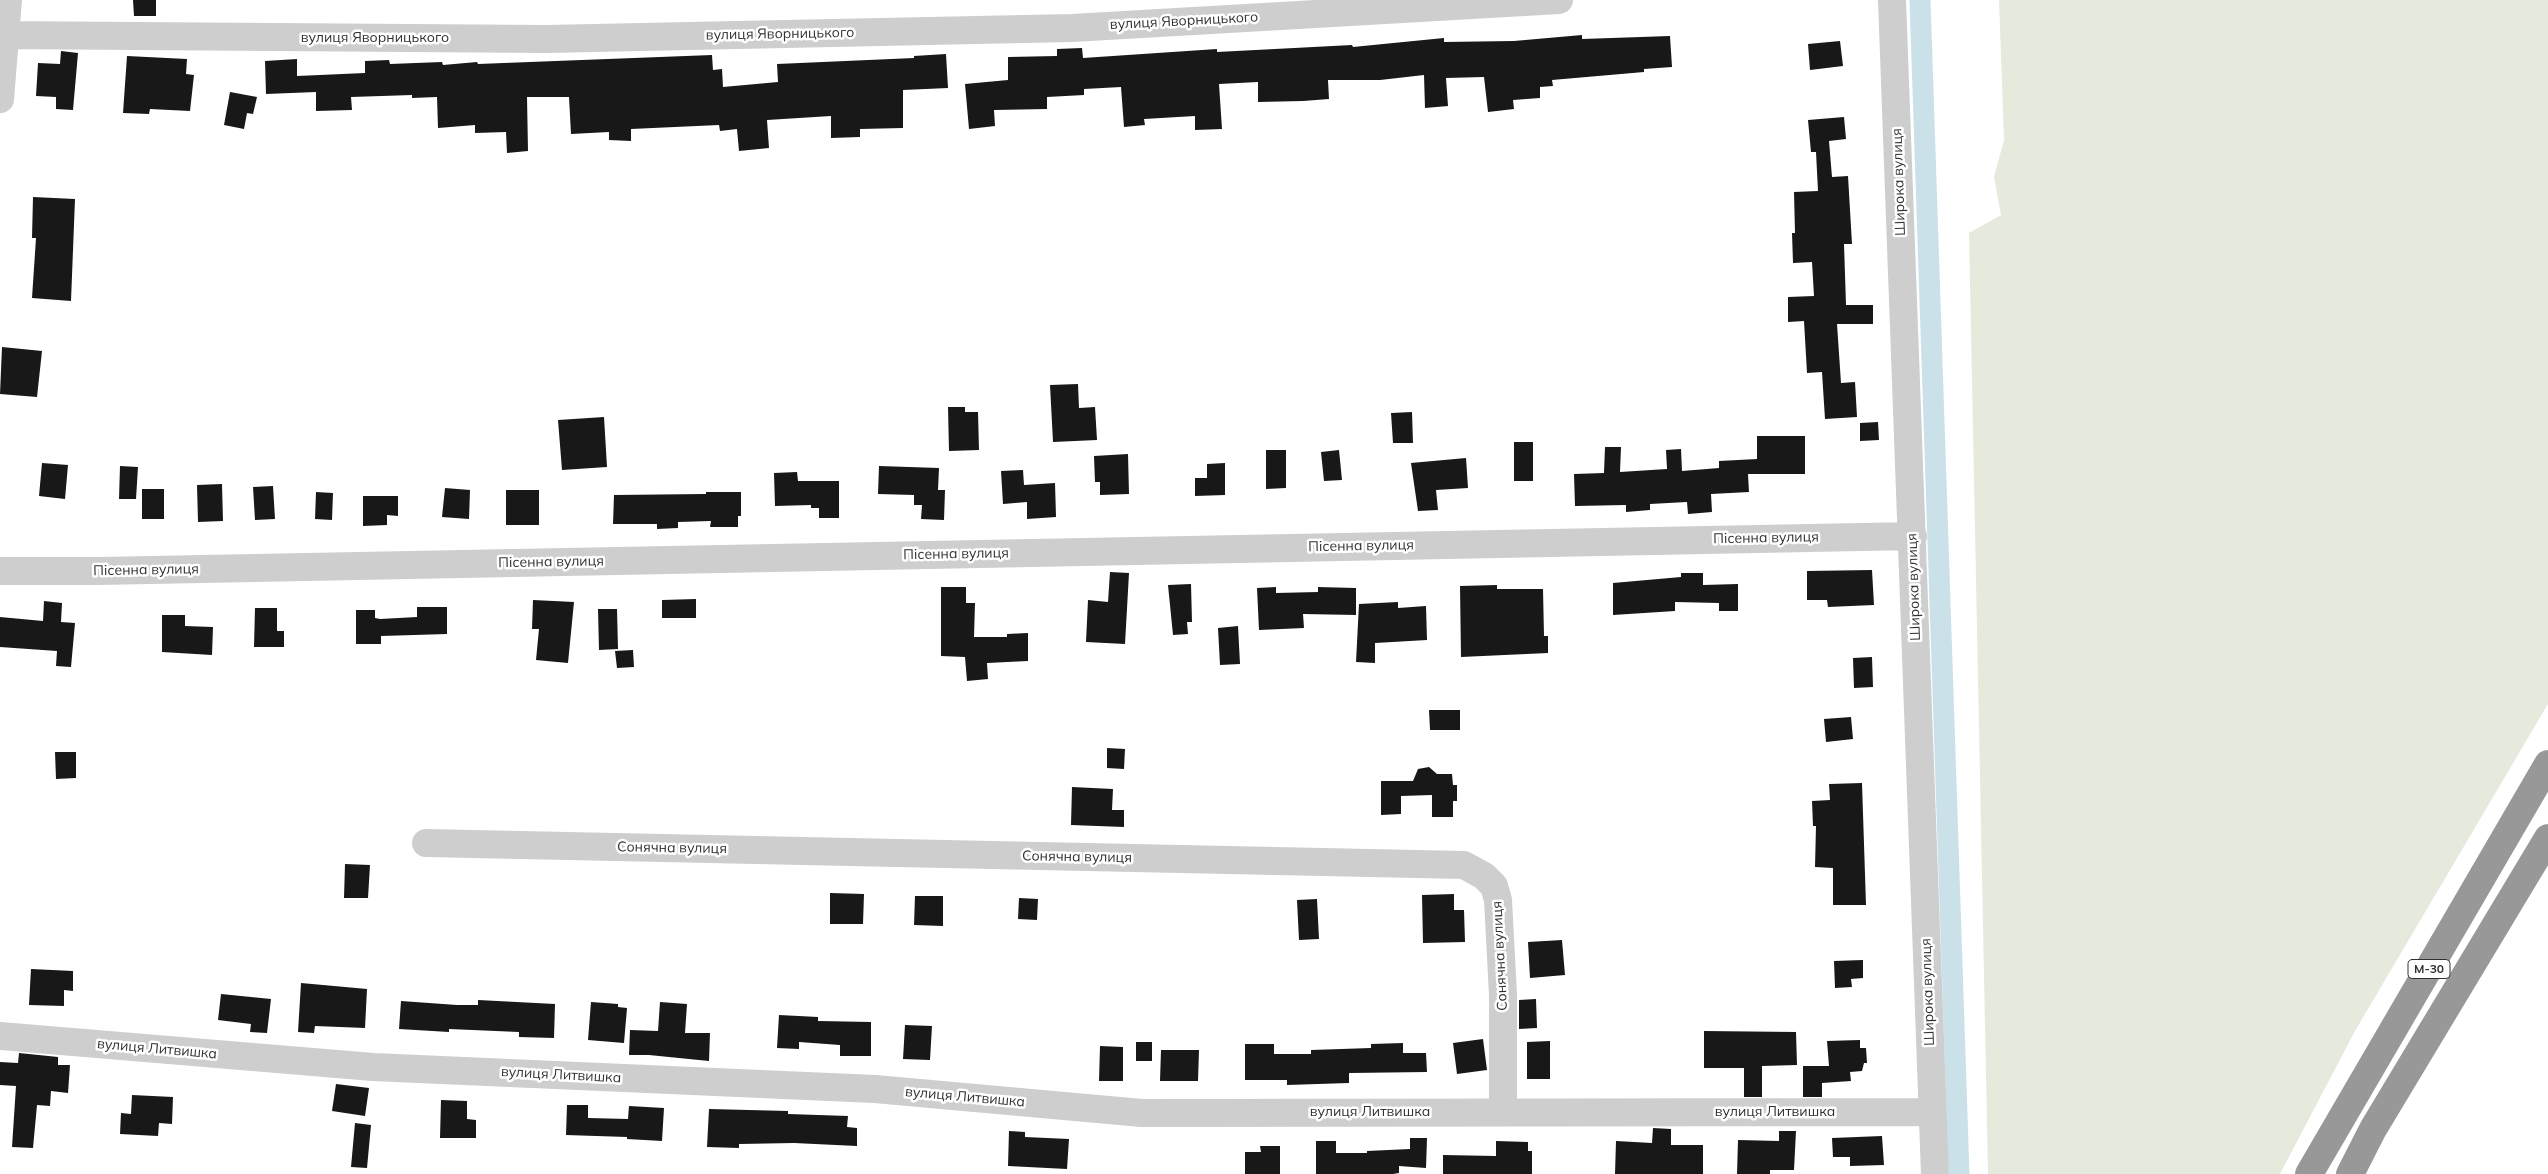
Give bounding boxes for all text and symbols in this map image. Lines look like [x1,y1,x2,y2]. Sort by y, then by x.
street label: вулиця Яворницького [1109,9,1259,33]
street label: вулиця Яворницького [706,24,854,44]
street label: вулиця Яворницького [301,30,449,46]
street label: Широка вулиця [1889,128,1909,236]
street label: Пісенна вулиця [1713,529,1819,547]
street label: Широка вулиця [1904,533,1924,641]
street label: Пісенна вулиця [1308,537,1414,555]
street label: Пісенна вулиця [903,545,1009,563]
street label: Пісенна вулиця [498,553,604,571]
street label: Пісенна вулиця [93,561,199,579]
street label: Сонячна вулиця [617,839,727,857]
street label: Сонячна вулиця [1022,848,1132,866]
street label: Сонячна вулиця [1489,901,1511,1011]
street label: Широка вулиця [1918,938,1938,1046]
road number: М-30 [2408,960,2450,979]
street label: вулиця Литвишка [96,1035,218,1063]
street label: вулиця Литвишка [500,1063,622,1087]
street label: вулиця Литвишка [904,1083,1026,1111]
street label: вулиця Литвишка [1310,1104,1430,1120]
street label: вулиця Литвишка [1715,1104,1835,1120]

